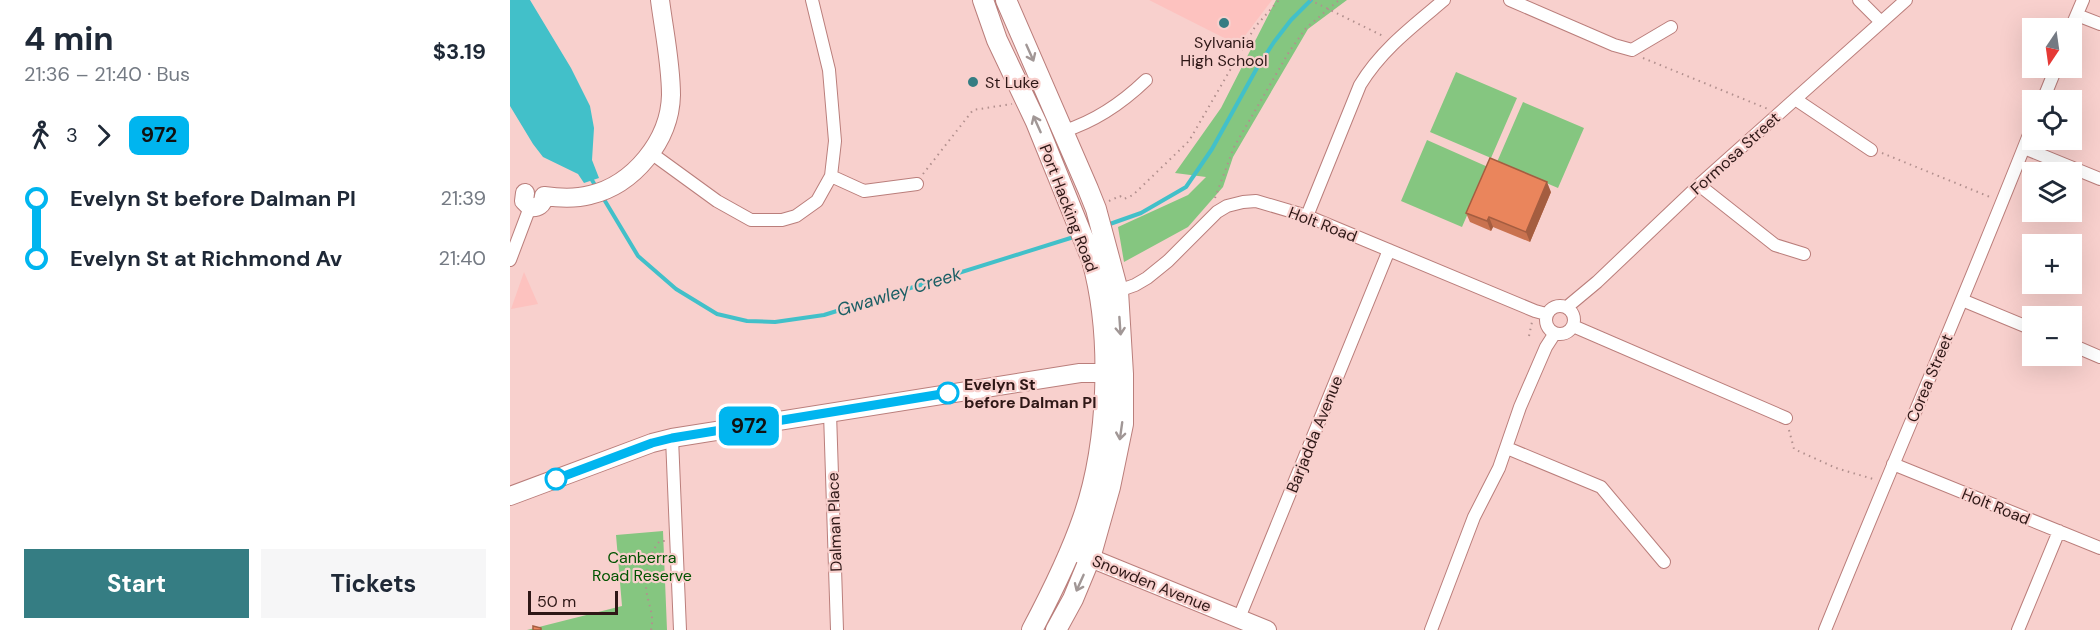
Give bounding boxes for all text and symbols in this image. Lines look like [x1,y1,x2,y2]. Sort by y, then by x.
marker: Sylvania High School [1217,16,1231,30]
text: 4 min [24,17,114,60]
north arrow [2022,18,2082,78]
map controls [2022,18,2082,366]
place label: Sylvania High School [1180,32,1268,71]
text: $3.19 [433,37,486,66]
one-way arrow [1025,44,1036,62]
text: 21:36 – 21:40 · Bus [24,61,190,87]
place label: St Luke [985,72,1039,93]
marker: St Luke [966,75,980,89]
button: locate [2022,90,2082,150]
street label: Formosa Street [1686,108,1785,199]
one-way arrow [1030,116,1042,134]
icon: walk [24,119,57,152]
icon: forward [87,119,120,152]
text: 972 [141,121,177,149]
text: 3 [66,122,78,148]
street label: Port Hacking Road [1035,141,1103,275]
button: layers [2022,162,2082,222]
text: Evelyn St before Dalman Pl [70,184,356,213]
text: 21:39 [440,185,486,211]
street label: Holt Road [1286,202,1360,247]
button: + [2022,234,2082,294]
text: Evelyn St at Richmond Av [70,244,342,273]
text: 21:40 [438,245,486,271]
water label: Gwawley Creek [834,261,965,322]
button: − [2022,306,2082,366]
one-way arrow [1115,316,1126,336]
street label: Corea Street [1901,331,1957,426]
street label: Barjadda Avenue [1281,373,1347,496]
place label: Evelyn St before Dalman Pl [964,374,1096,413]
marker: Evelyn St before Dalman Pl [937,382,959,404]
line badge: 972 [714,406,784,446]
text: 972 [731,412,767,440]
one-way arrow [1116,421,1127,440]
unlabelled marker [545,468,567,490]
street label: Dalman Place [822,472,847,572]
street label: Holt Road [1959,483,2033,530]
park label: Canberra Road Reserve [592,547,692,586]
button: Start [24,549,249,618]
button: Tickets [261,549,486,618]
street label: Snowden Avenue [1089,550,1214,617]
one-way arrow [1073,574,1084,592]
scale bar [528,588,618,616]
text: 50 m [537,591,576,612]

